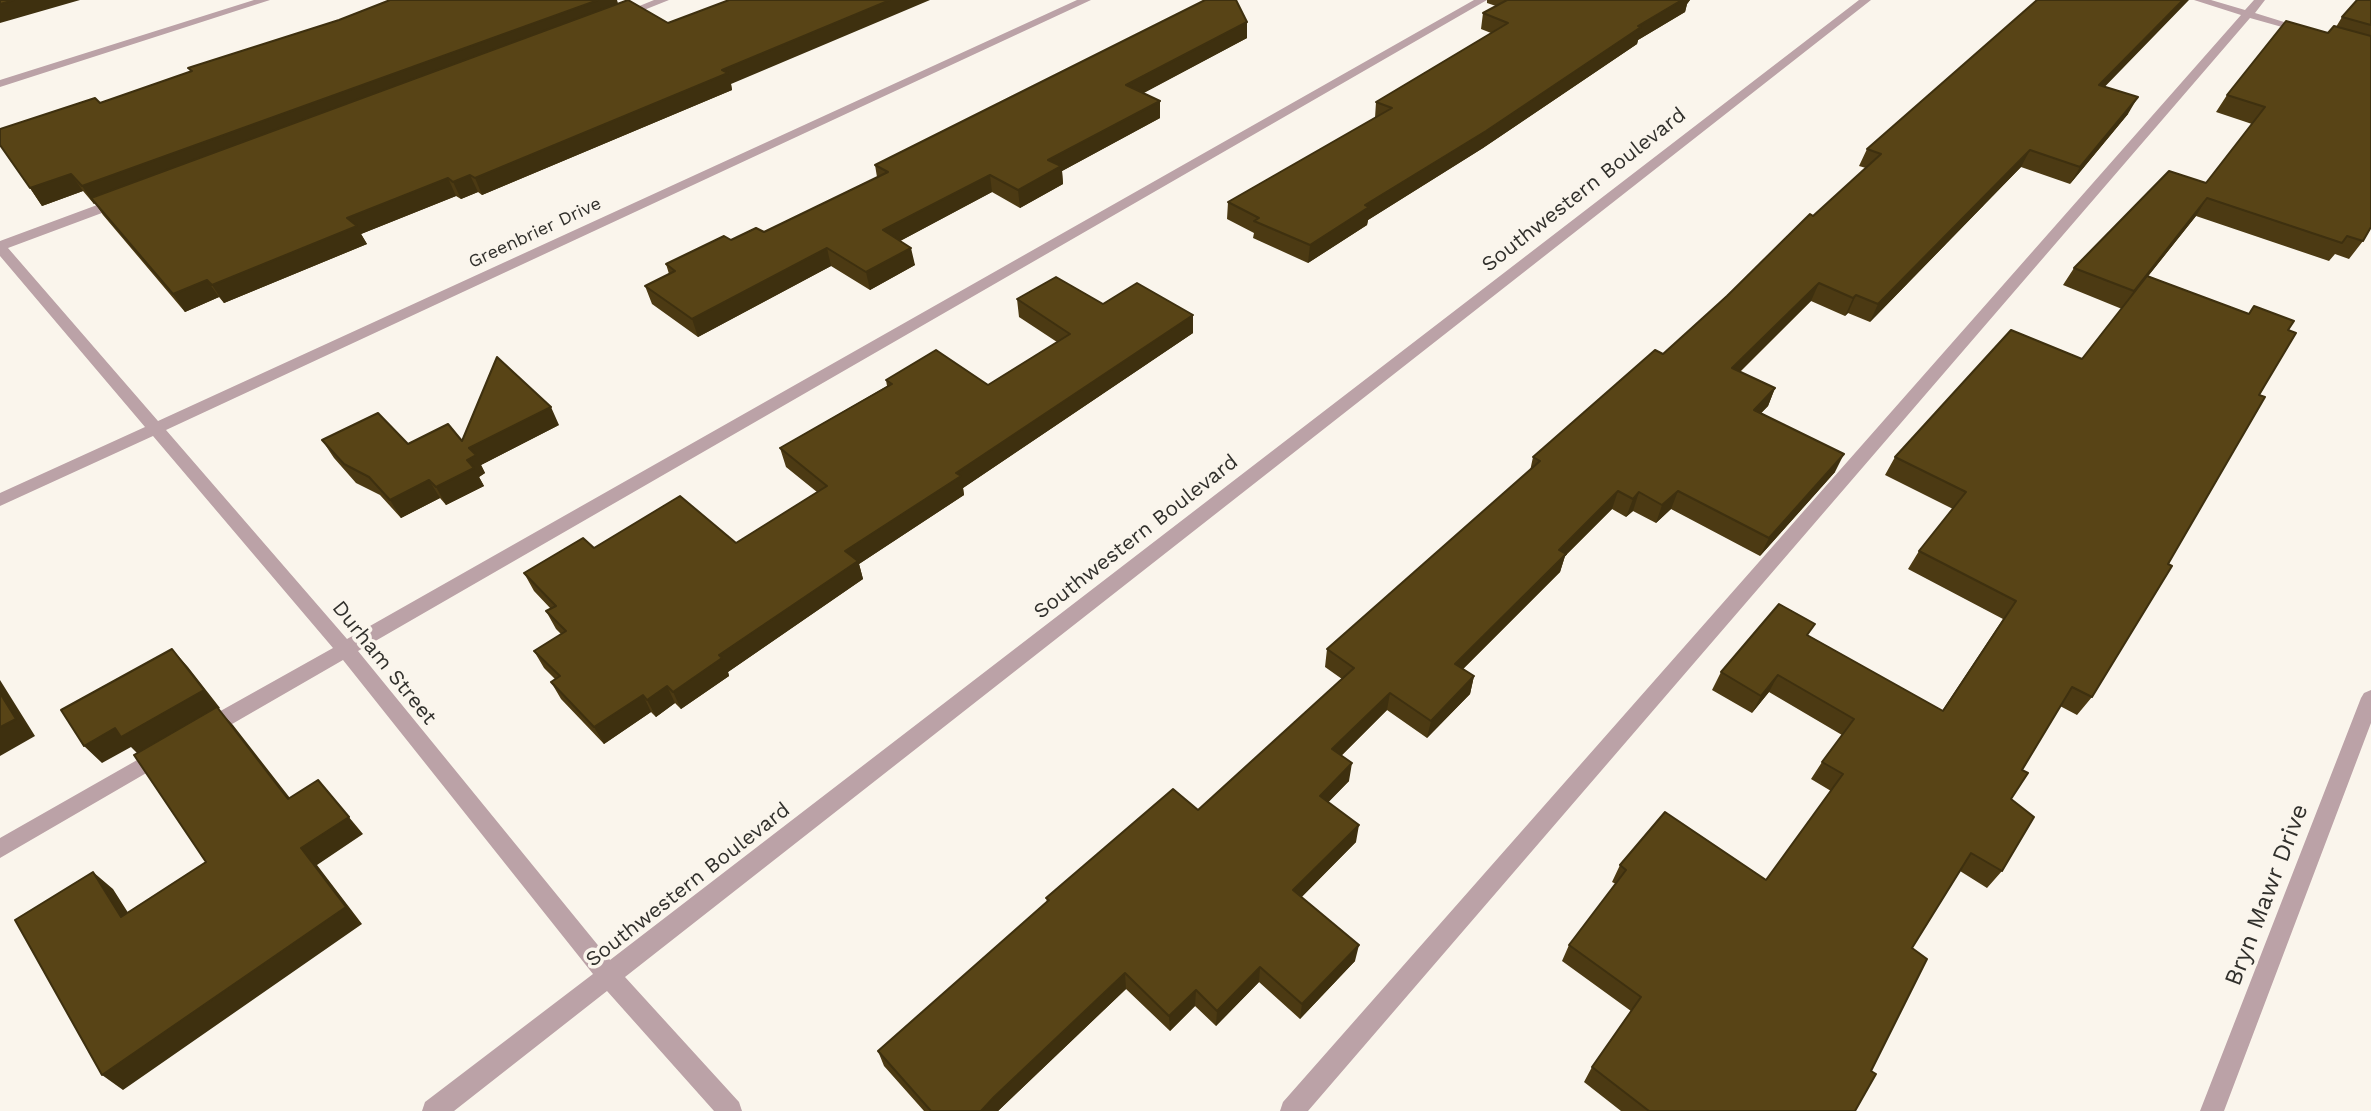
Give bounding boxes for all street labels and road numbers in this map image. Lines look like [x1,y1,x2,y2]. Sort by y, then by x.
street label: Southwestern Boulevard [1477,102,1691,278]
street label: Greenbrier Drive [465,193,605,273]
street label: Southwestern Boulevard [1029,449,1243,625]
street label: Durham Street [326,596,442,730]
street label: Southwestern Boulevard [581,797,795,973]
street label: Bryn Mawr Drive [2219,800,2315,990]

